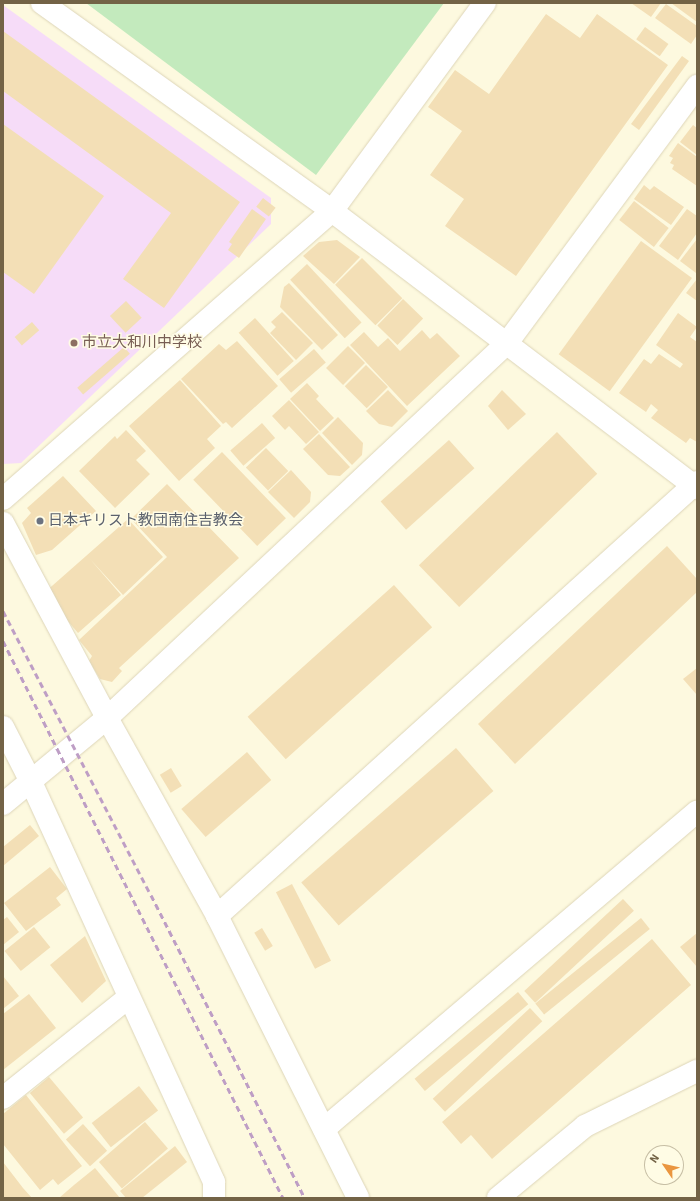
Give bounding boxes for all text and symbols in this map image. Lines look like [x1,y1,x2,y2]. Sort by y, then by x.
place label: 市立大和川中学校 [82,334,202,352]
marker: 市立大和川中学校 [69,338,79,348]
place label: 日本キリスト教団南住吉教会 [48,512,243,530]
marker: 日本キリスト教団南住吉教会 [35,516,45,526]
north arrow [644,1145,684,1185]
text: N [647,1152,662,1165]

